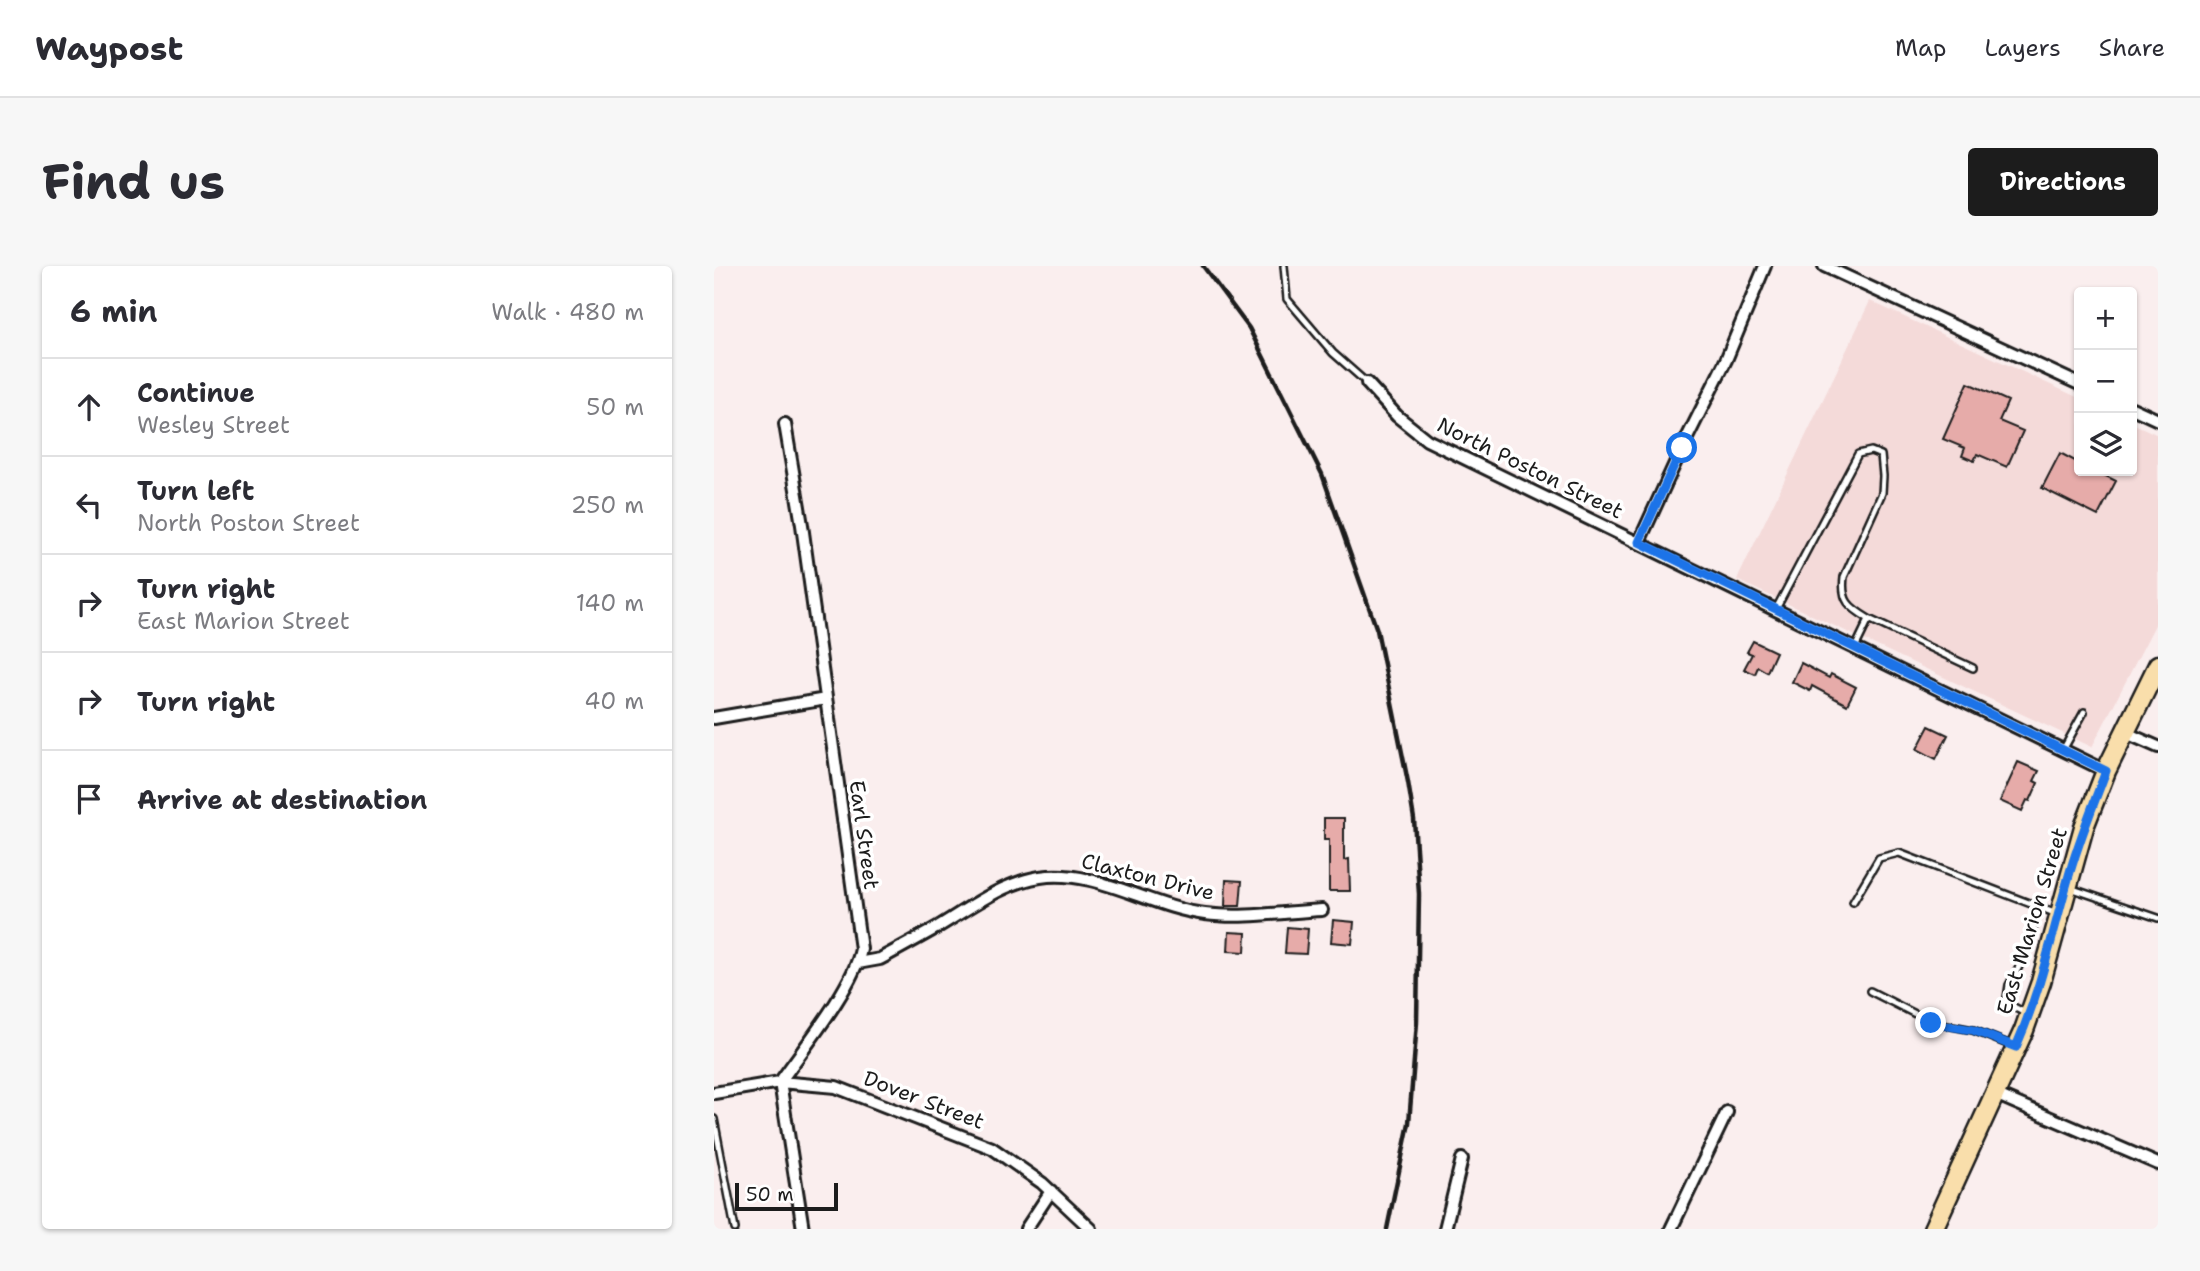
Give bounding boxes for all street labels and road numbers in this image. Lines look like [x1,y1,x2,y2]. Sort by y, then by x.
street label: North Poston Street [1432,411,1628,525]
street label: Earl Street [842,779,886,891]
street label: East Marion Street [1990,824,2074,1018]
street label: Claxton Drive [1079,847,1217,907]
street label: Dover Street [860,1064,988,1136]

